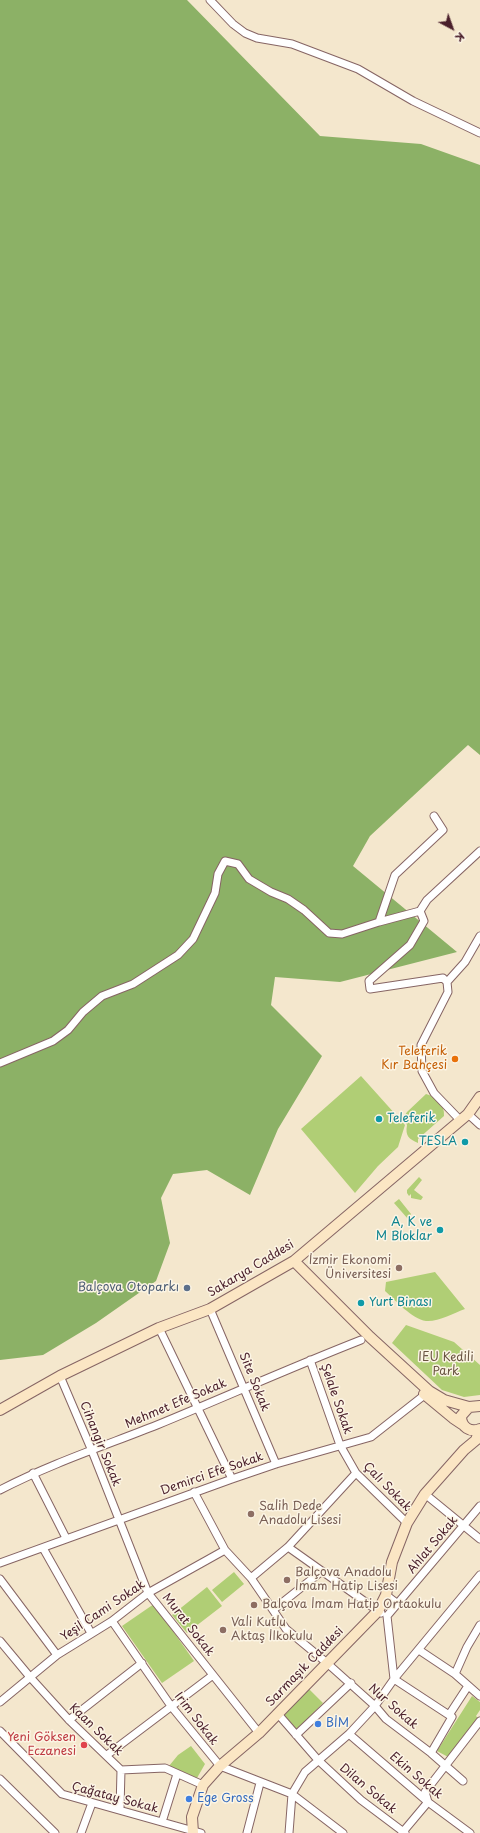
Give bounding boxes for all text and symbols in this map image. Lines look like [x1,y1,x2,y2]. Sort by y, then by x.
north arrow [432,8,472,48]
text: K [452,28,469,46]
place label: Teleferik Kır Bahçesi [381,1045,447,1073]
marker: Teleferik Kır Bahçesi [450,1054,460,1064]
place label: Teleferik [387,1112,436,1126]
marker: Teleferik [374,1114,384,1124]
place label: TESLA [419,1135,457,1149]
marker: TESLA [460,1137,470,1147]
place label: A, K ve M Bloklar [376,1216,432,1244]
marker: A, K ve M Bloklar [435,1225,445,1235]
street label: Sakarya Caddesi [205,1238,297,1300]
place label: İzmir Ekonomi Üniversitesi [309,1254,391,1282]
marker: İzmir Ekonomi Üniversitesi [394,1263,404,1273]
place label: Balçova Otoparkı [78,1281,179,1295]
marker: Balçova Otoparkı [182,1283,192,1293]
place label: Yurt Binası [369,1296,432,1310]
marker: Yurt Binası [356,1298,366,1308]
street label: Site Sokak [236,1350,272,1414]
park label: IEU Kedili Park [418,1351,474,1379]
street label: Şelale Sokak [317,1362,355,1436]
street label: Mehmet Efe Sokak [123,1376,229,1432]
street label: Cihangir Sokak [76,1399,124,1489]
street label: Demirci Efe Sokak [159,1450,265,1498]
street label: Çalı Sokak [360,1459,414,1515]
place label: Salih Dede Anadolu Lisesi [259,1500,341,1528]
marker: Salih Dede Anadolu Lisesi [246,1509,256,1519]
street label: Ahlat Sokak [405,1513,461,1577]
place label: Balçova Anadolu İmam Hatip Lisesi [295,1566,398,1594]
marker: Balçova Anadolu İmam Hatip Lisesi [282,1575,292,1585]
street label: Yeşil Cami Sokak [58,1577,148,1645]
street label: Murat Sokak [159,1591,217,1659]
place label: Balçova İmam Hatip Ortaokulu [262,1598,441,1612]
marker: Balçova İmam Hatip Ortaokulu [249,1600,259,1610]
place label: Vali Kutlu Aktaş İlkokulu [231,1616,313,1644]
street label: Sarmaşık Caddesi [263,1624,347,1710]
marker: Vali Kutlu Aktaş İlkokulu [218,1625,228,1635]
street label: Nur Sokak [365,1681,421,1733]
street label: Irim Sokak [171,1690,221,1748]
street label: Kaan Sokak [66,1701,126,1759]
place label: BİM [326,1717,349,1731]
marker: BİM [313,1719,323,1729]
place label: Yeni Göksen Eczanesi [7,1731,76,1759]
marker: Yeni Göksen Eczanesi [79,1740,89,1750]
street label: Ekin Sokak [386,1750,446,1802]
street label: Dilan Sokak [336,1761,400,1817]
street label: Çağatay Sokak [70,1780,160,1816]
place label: Ege Gross [197,1792,254,1806]
marker: Ege Gross [184,1794,194,1804]

